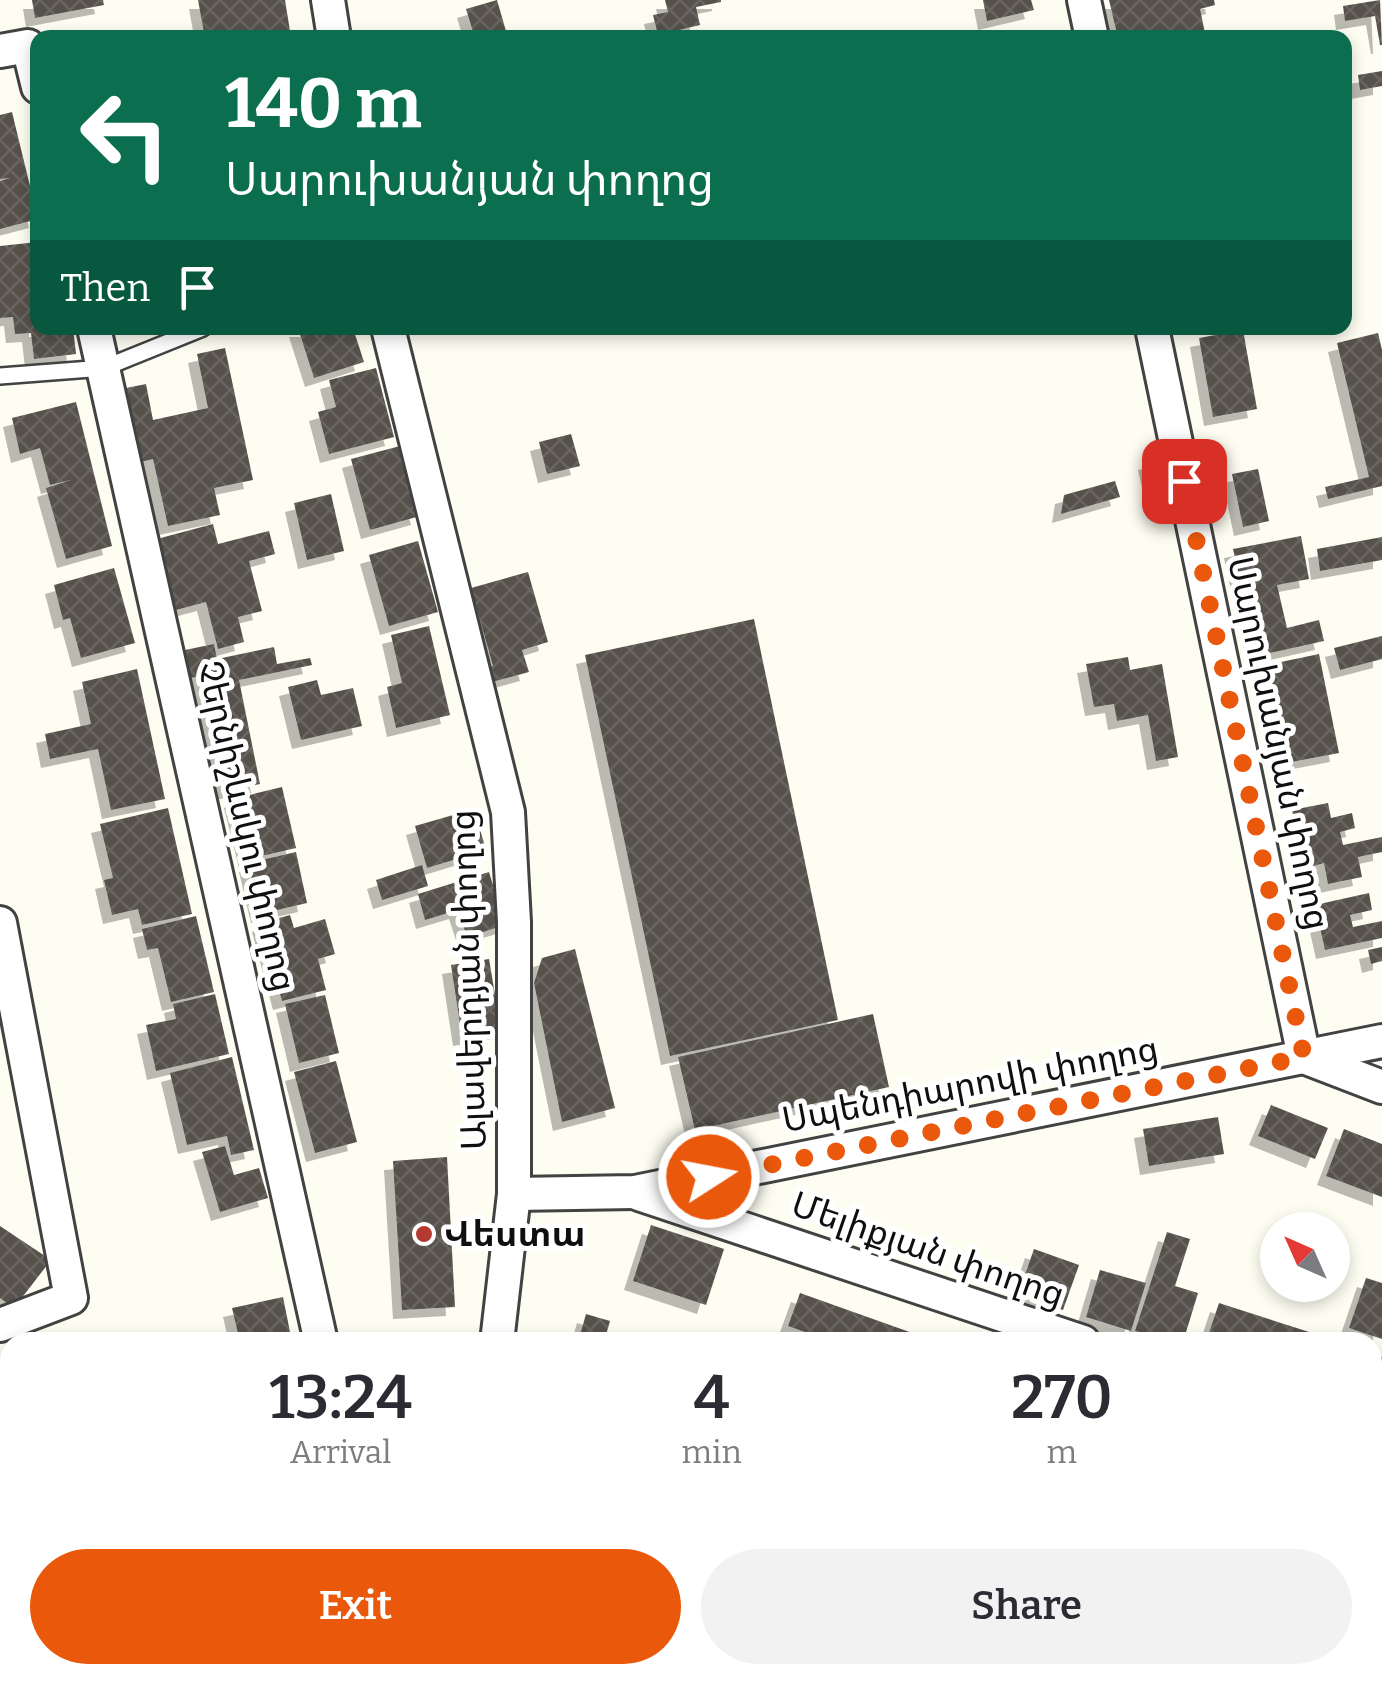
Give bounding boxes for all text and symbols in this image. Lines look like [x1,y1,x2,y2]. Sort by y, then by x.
text: 140 m [225,62,422,146]
icon: left [60,70,190,200]
text: Սարուխանյան փողոց [225,153,714,207]
icon: arrive [170,260,225,315]
text: Then [60,265,150,311]
pin [1142,439,1227,524]
icon: arrive [1157,454,1212,509]
street label: Սարուխանյան փողոց [1219,553,1339,933]
street label: Չերնիշևսկու փողոց [188,656,306,996]
street label: Ալավերդյան փողոց [441,809,495,1151]
street label: Սպենդիարովի փողոց [779,1027,1161,1141]
position arrow [657,1125,761,1229]
street label: Մելիքյան փողոց [786,1183,1070,1315]
north arrow [1260,1212,1350,1302]
map controls [1260,1212,1350,1302]
place label: Վեստա [444,1213,585,1255]
marker: Վեստա [413,1223,435,1245]
text: 13:24 [269,1362,412,1434]
text: 4 [694,1362,730,1434]
text: 270 [1011,1362,1113,1434]
text: Arrival [290,1433,391,1471]
text: min [681,1433,742,1471]
text: m [1047,1433,1077,1471]
button: Exit [30,1549,681,1664]
button: Share [701,1549,1352,1664]

